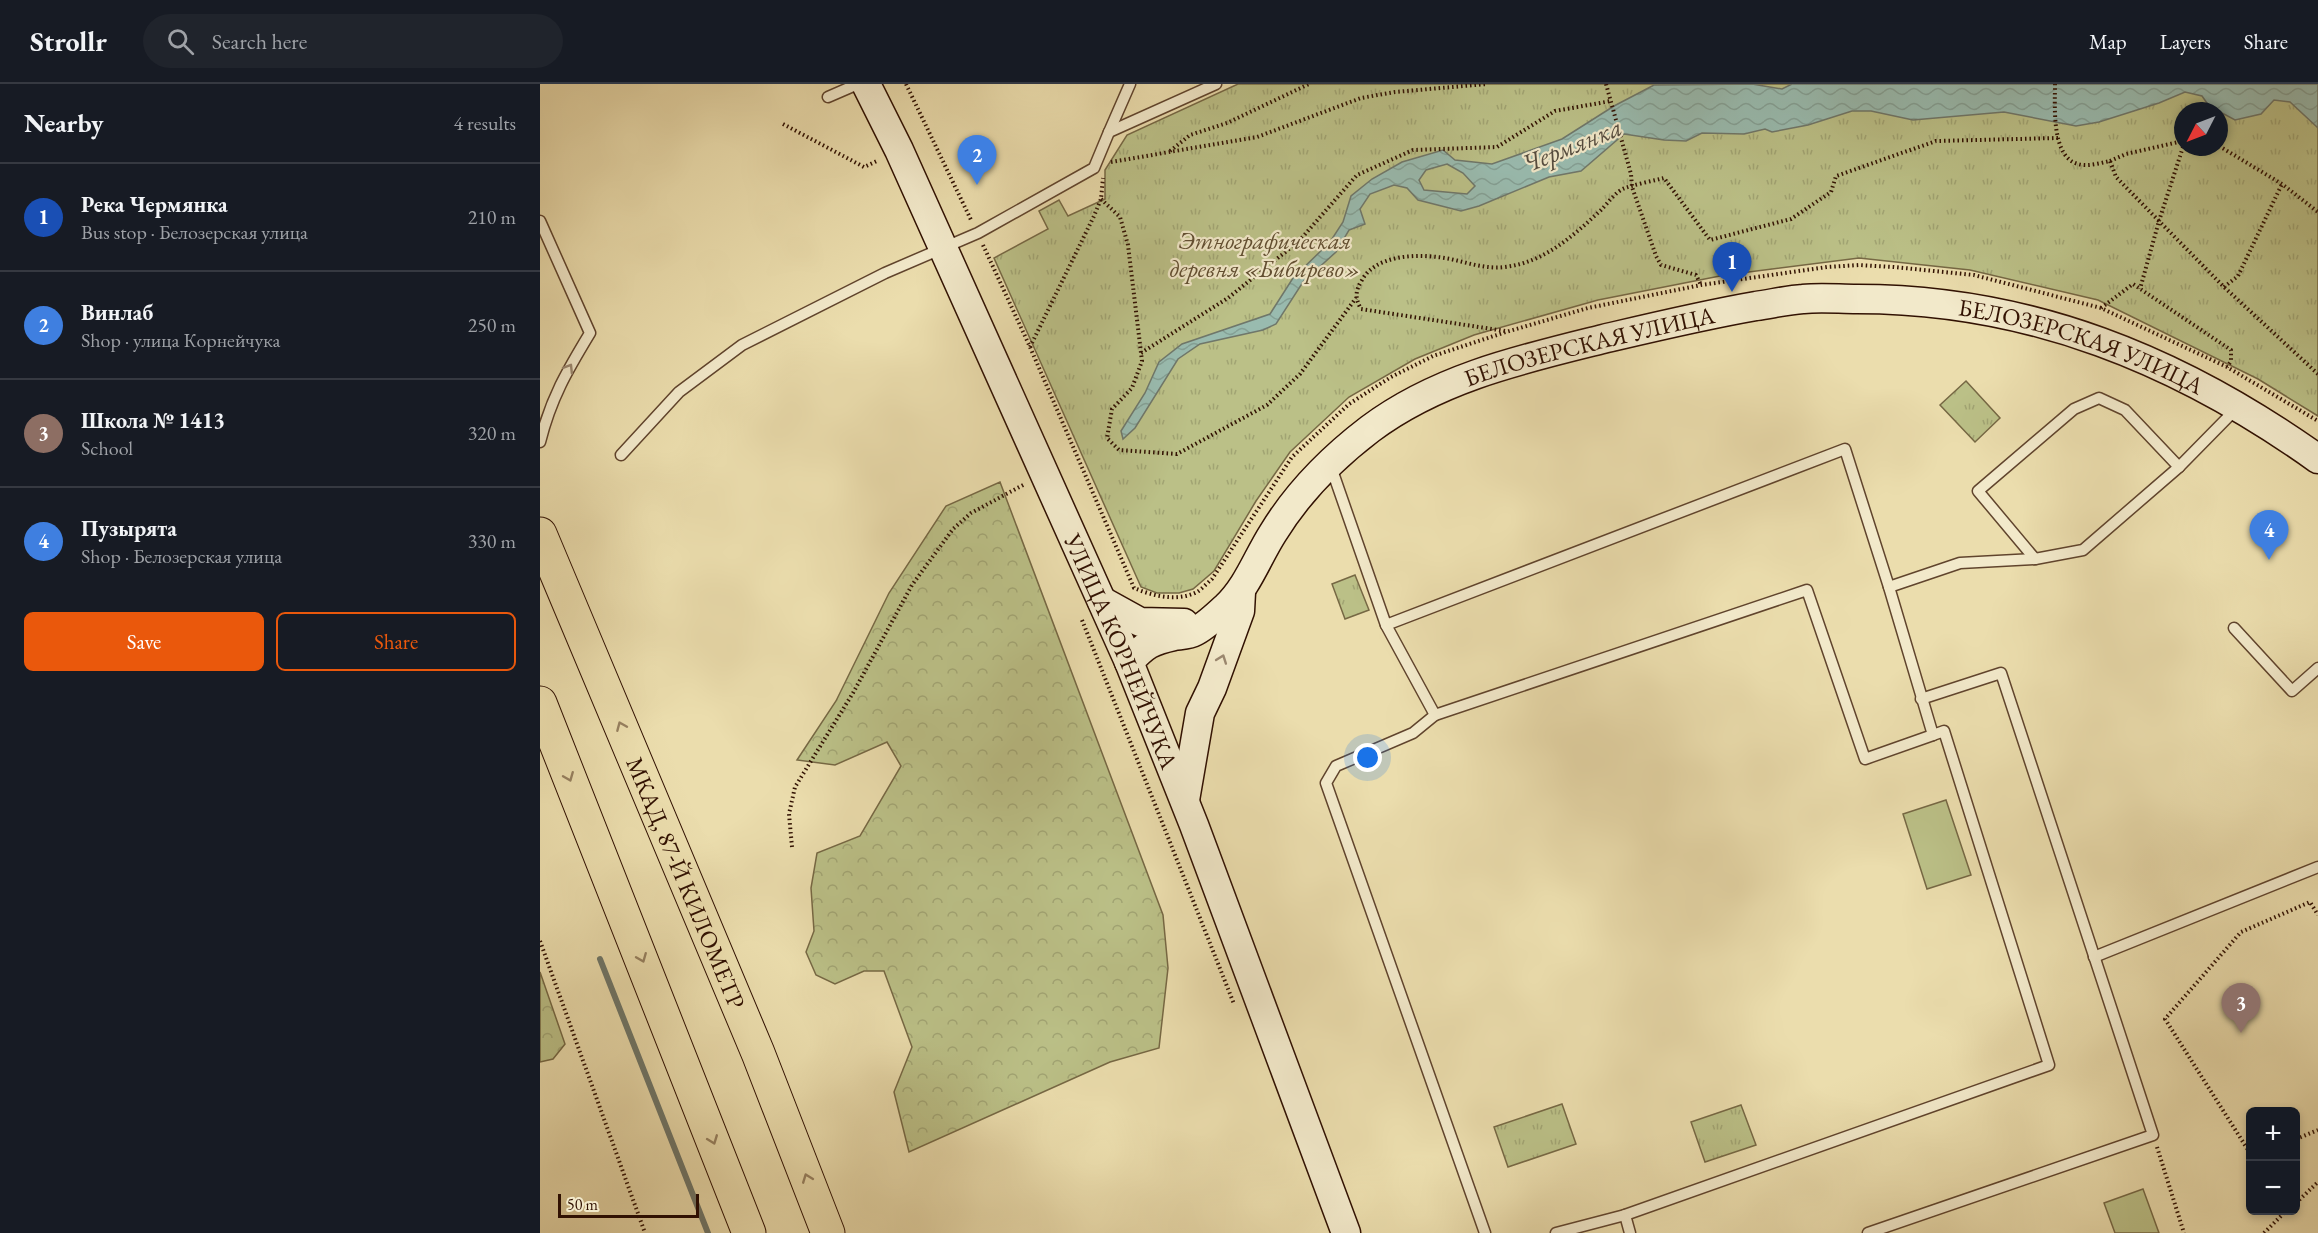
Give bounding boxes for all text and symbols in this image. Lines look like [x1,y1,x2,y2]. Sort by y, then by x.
search box [143,14,563,68]
text: Strollr [30,23,107,59]
icon: search [164,25,197,58]
text: Search here [212,27,307,56]
text: Map [2089,28,2127,55]
text: Layers [2160,28,2211,55]
text: Share [2244,28,2288,55]
north arrow [2174,102,2228,156]
text: Nearby [24,106,104,140]
text: 4 results [453,110,516,136]
water label: Чермянка [1517,110,1627,180]
pin: 2 [958,135,996,185]
text: Река Чермянка [81,190,228,219]
text: 1 [38,204,49,230]
text: 210 m [468,204,516,230]
text: Bus stop · Белозерская улица [81,219,308,245]
park label: Этнографическая деревня «Бибирево» [1169,225,1361,284]
pin: 1 [1712,242,1752,292]
street label: БЕЛОЗЕРСКАЯ УЛИЦА [1956,291,2210,401]
text: Винлаб [81,298,153,327]
street label: БЕЛОЗЕРСКАЯ УЛИЦА [1459,299,1718,393]
text: 2 [38,312,49,338]
text: 250 m [468,312,516,338]
text: Shop · улица Корнейчука [81,327,280,353]
one-way arrow [561,364,573,374]
text: Школа № 1413 [81,406,225,435]
text: 3 [38,420,49,446]
text: 320 m [468,420,516,446]
text: School [81,435,133,461]
pin: 4 [2250,510,2288,560]
text: Пузырята [81,514,177,543]
text: 4 [38,528,49,554]
text: 330 m [468,528,516,554]
street label: УЛИЦА КОРНЕЙЧУКА [1057,528,1186,773]
text: Shop · Белозерская улица [81,543,282,569]
button: Save [24,612,264,671]
button: Share [276,612,516,671]
one-way arrow [1215,654,1228,665]
one-way arrow [616,722,628,733]
your location [1353,743,1382,772]
street label: МКАД, 87-Й КИЛОМЕТР [620,752,753,1013]
one-way arrow [562,771,575,782]
one-way arrow [634,952,647,963]
pin: 3 [2222,984,2260,1033]
map controls [2246,1107,2300,1215]
button: + [2246,1107,2300,1161]
one-way arrow [706,1133,718,1144]
button: − [2246,1161,2300,1215]
one-way arrow [802,1174,814,1185]
scale bar [558,1191,699,1218]
text: 50 m [567,1194,598,1215]

